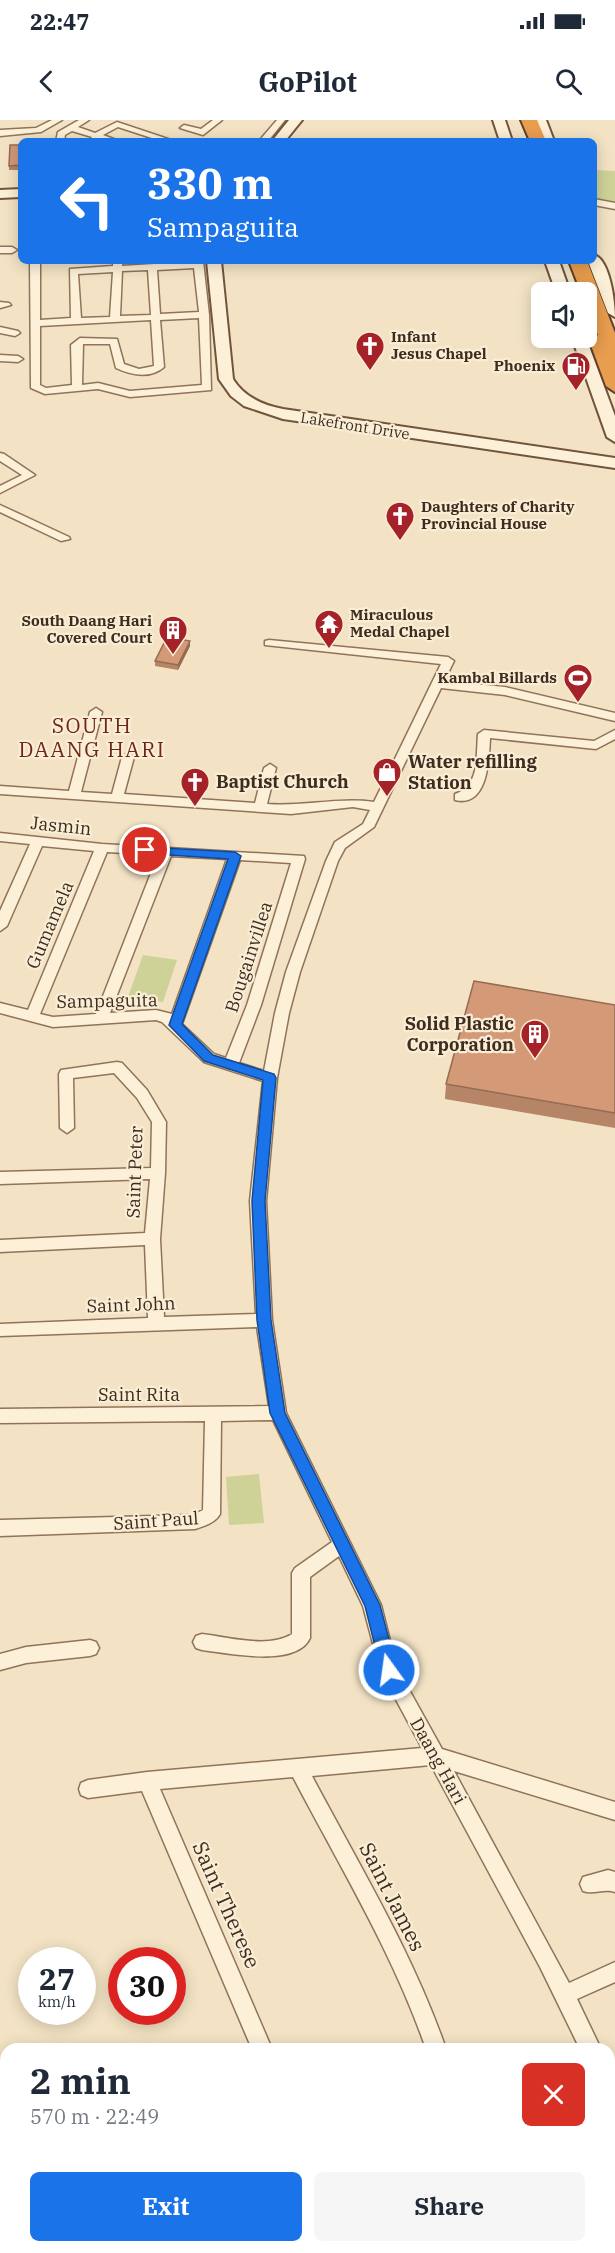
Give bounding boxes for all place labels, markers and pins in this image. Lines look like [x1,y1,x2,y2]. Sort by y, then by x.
place label: Infant Jesus Chapel [391,327,487,363]
church icon: Infant Jesus Chapel [354,330,386,372]
fuel station icon: Phoenix [560,350,592,392]
place label: Phoenix [494,356,555,375]
place label: Daughters of Charity Provincial House [421,497,575,533]
church icon: Daughters of Charity Provincial House [384,500,416,542]
place label: Miraculous Medal Chapel [350,605,450,641]
temple icon: Miraculous Medal Chapel [313,608,345,650]
place label: South Daang Hari Covered Court [22,611,152,647]
building icon: South Daang Hari Covered Court [157,614,189,656]
sports icon: Kambal Billards [562,662,594,704]
place label: Kambal Billards [438,668,557,687]
place label: Water refilling Station [408,750,538,794]
shop icon: Water refilling Station [371,756,403,798]
church icon: Baptist Church [179,766,211,808]
place label: Baptist Church [216,770,349,793]
pin [119,824,170,875]
place label: Solid Plastic Corporation [405,1012,514,1056]
building icon: Solid Plastic Corporation [519,1018,551,1060]

